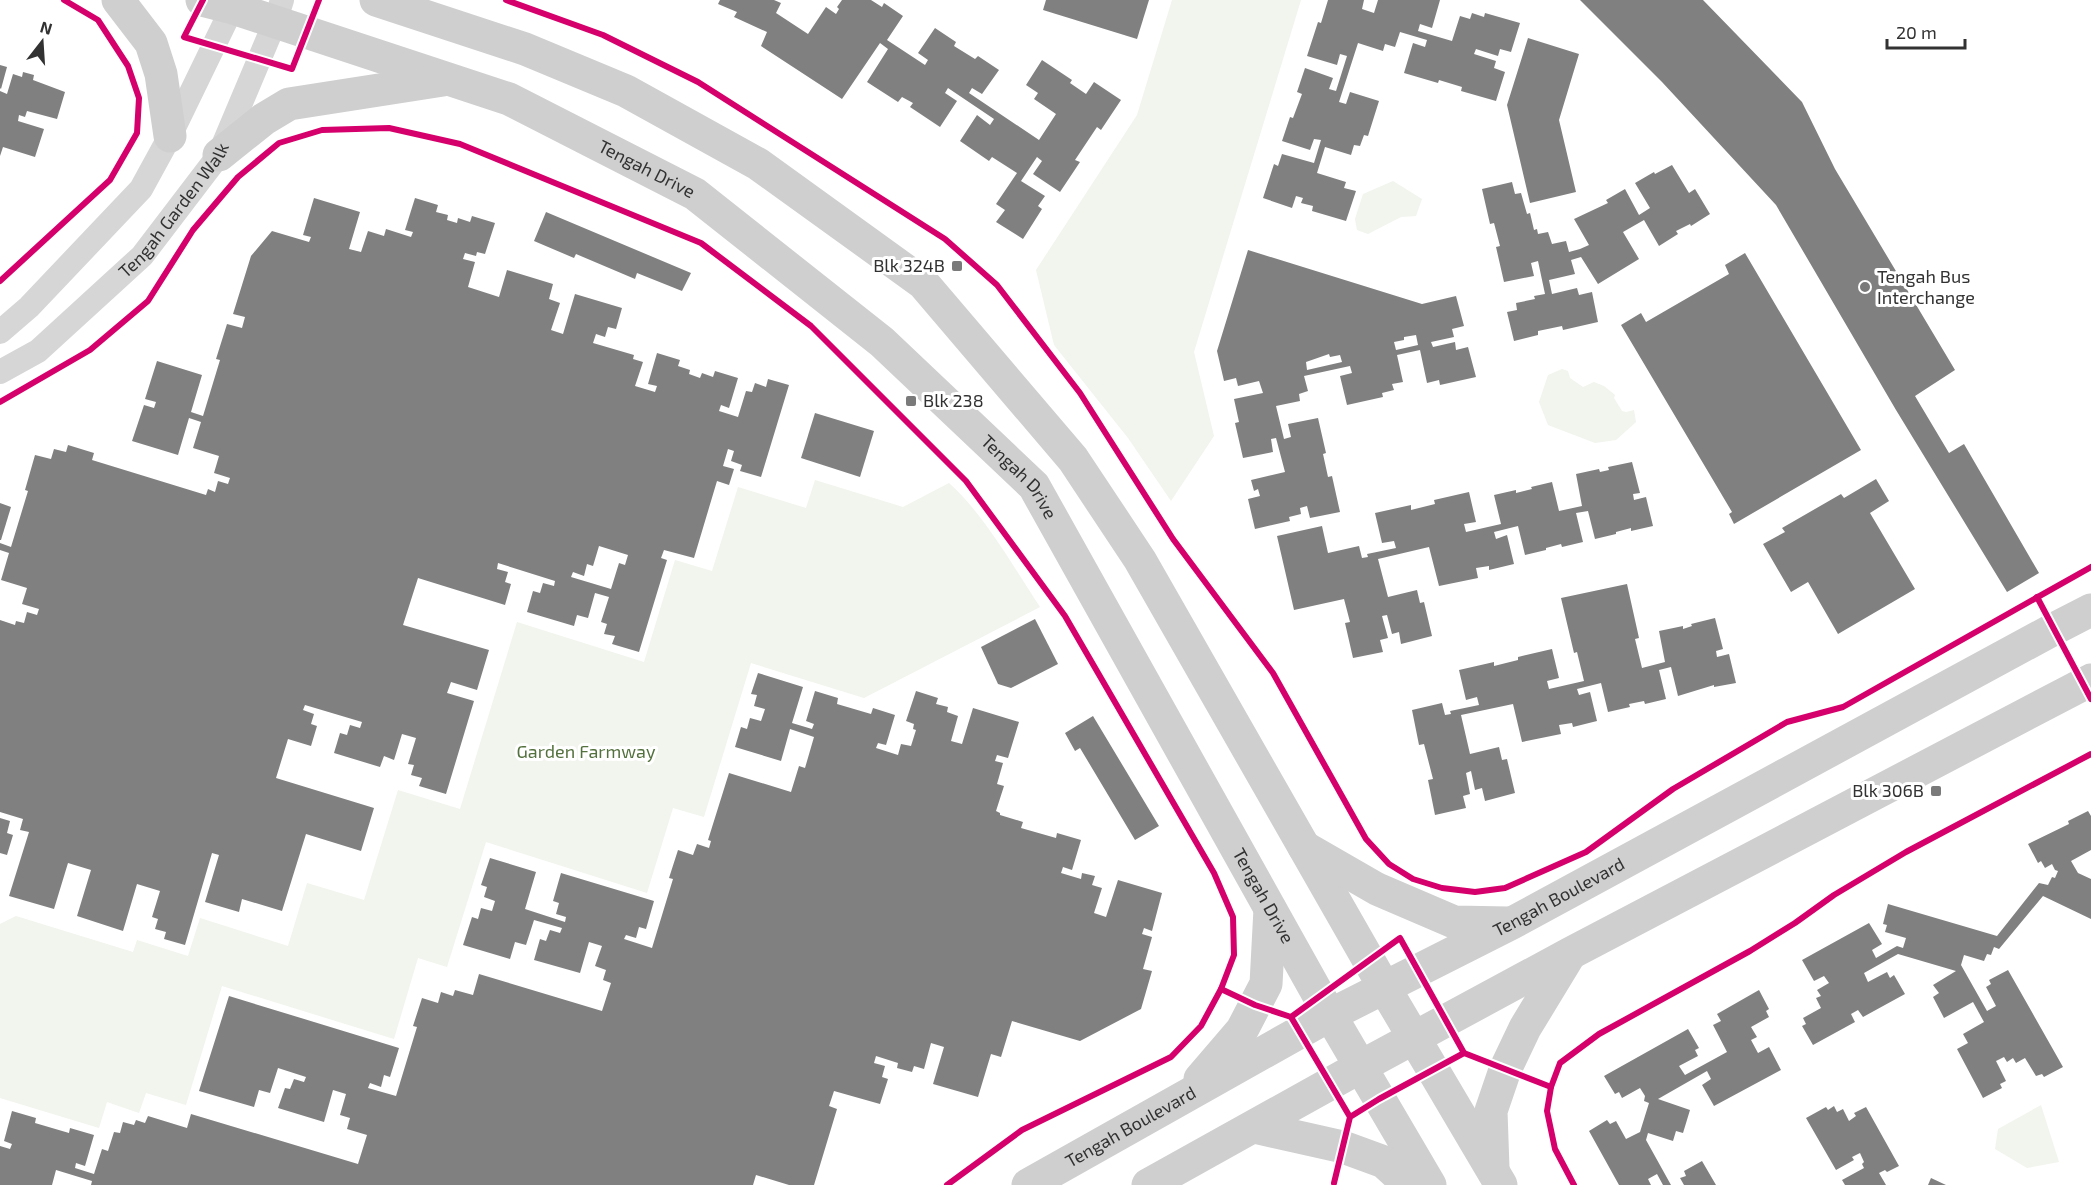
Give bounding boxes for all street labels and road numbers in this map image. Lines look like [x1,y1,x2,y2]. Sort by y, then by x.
street label: Tengah Drive [595,134,699,202]
street label: Tengah Garden Walk [114,139,233,282]
street label: Tengah Drive [977,430,1062,523]
street label: Tengah Drive [1229,844,1299,947]
street label: Tengah Boulevard [1489,852,1628,941]
street label: Tengah Boulevard [1061,1081,1199,1172]

